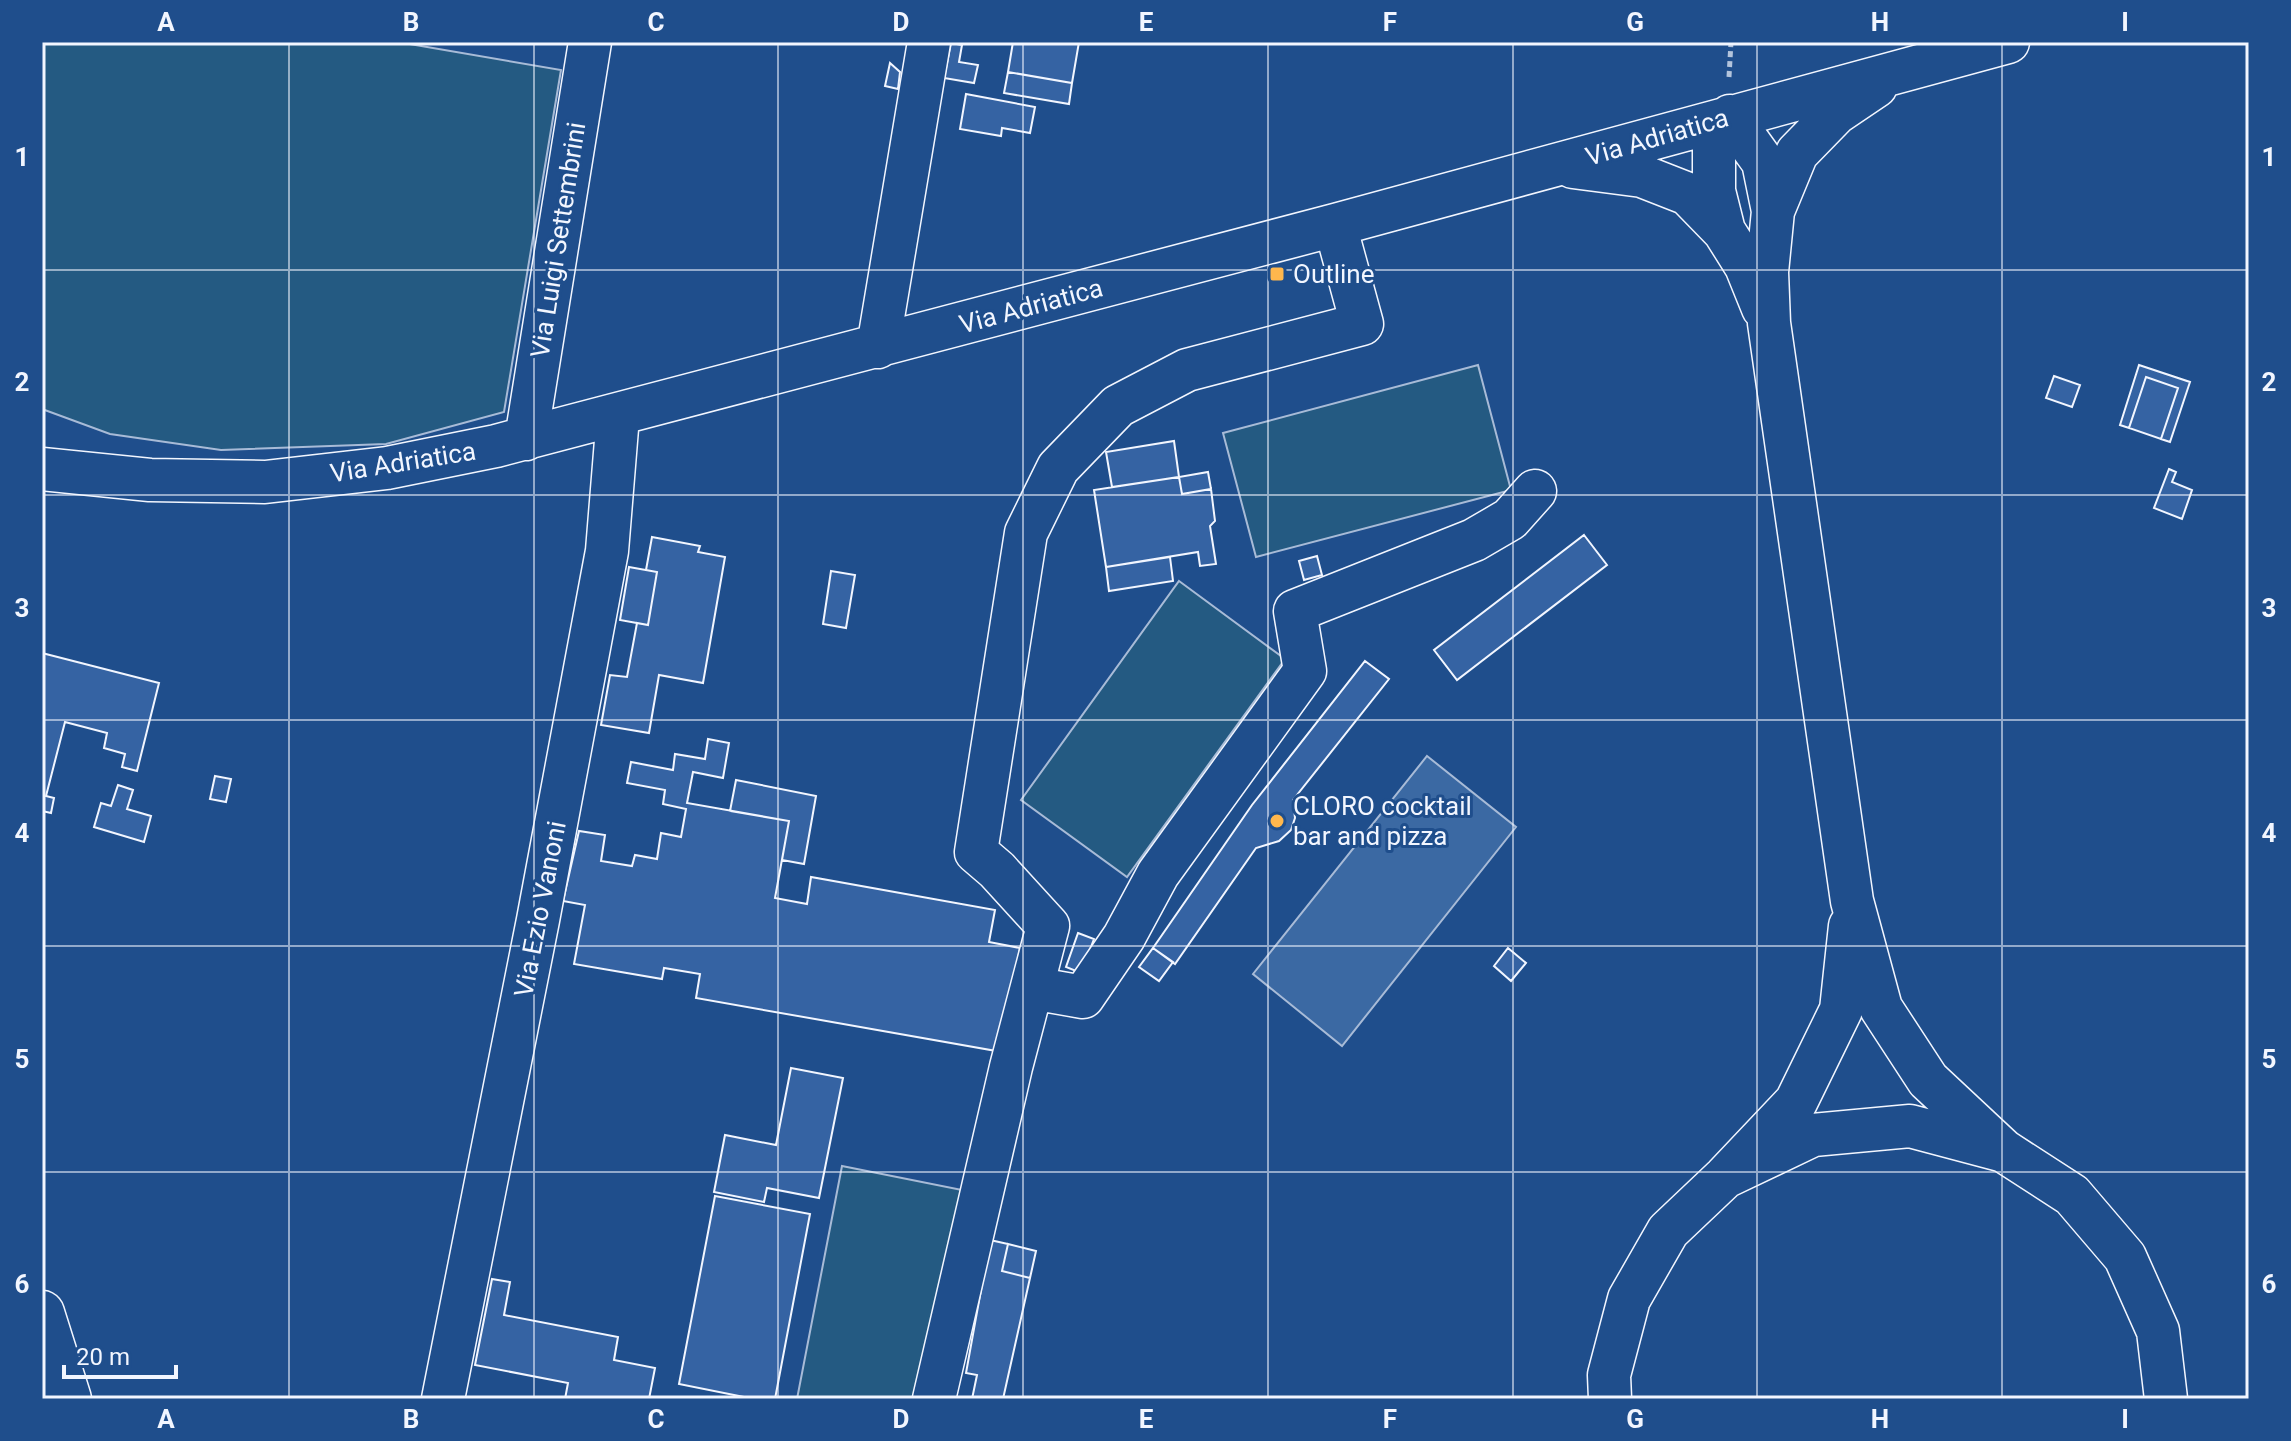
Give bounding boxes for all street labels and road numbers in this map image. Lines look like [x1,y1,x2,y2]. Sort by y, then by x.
street label: Via Adriatica [1582,102,1732,172]
street label: Via Luigi Settembrini [525,120,591,360]
street label: Via Adriatica [956,272,1106,340]
street label: Via Adriatica [328,436,478,488]
street label: Via Ezio Vanoni [508,818,572,1000]

